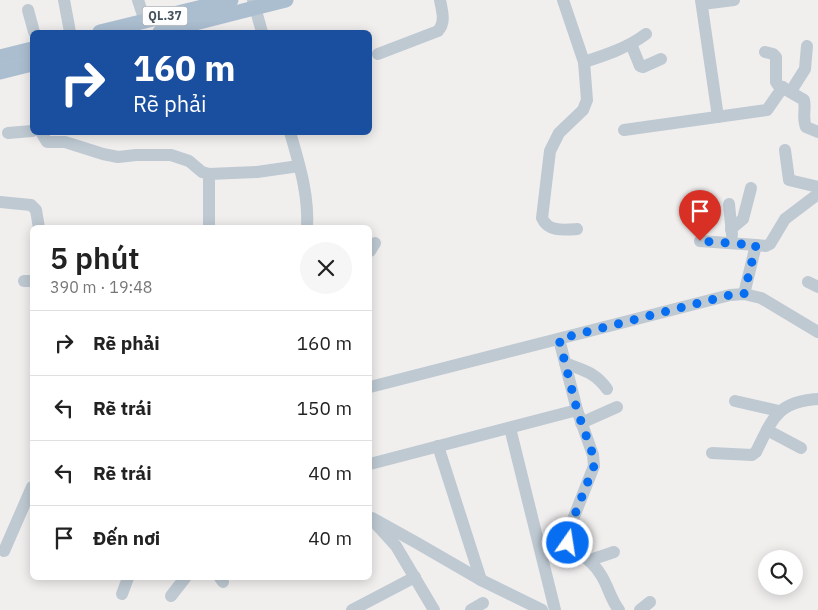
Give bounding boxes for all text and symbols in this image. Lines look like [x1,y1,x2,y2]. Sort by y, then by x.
road number: QL.37 [142,7,188,26]
text: 160 m [133,45,236,91]
icon: right [50,50,115,115]
text: Rẽ phải [133,89,207,118]
pin [679,190,721,241]
icon: arrive [686,197,714,225]
text: 5 phút [50,238,140,277]
button: close [300,242,352,294]
text: 390 m · 19:48 [50,277,152,297]
icon: right [50,329,78,357]
text: Rẽ phải [93,331,160,355]
text: 160 m [297,331,352,355]
icon: left [50,394,78,422]
text: Rẽ trái [93,396,152,420]
text: 150 m [297,396,352,420]
icon: left [50,459,78,487]
text: Rẽ trái [93,461,152,485]
text: 40 m [308,461,352,485]
position arrow [541,516,593,568]
icon: arrive [50,524,78,552]
text: Đến nơi [93,526,160,550]
text: 40 m [308,526,352,550]
map controls [758,550,803,595]
button: search [758,550,803,595]

